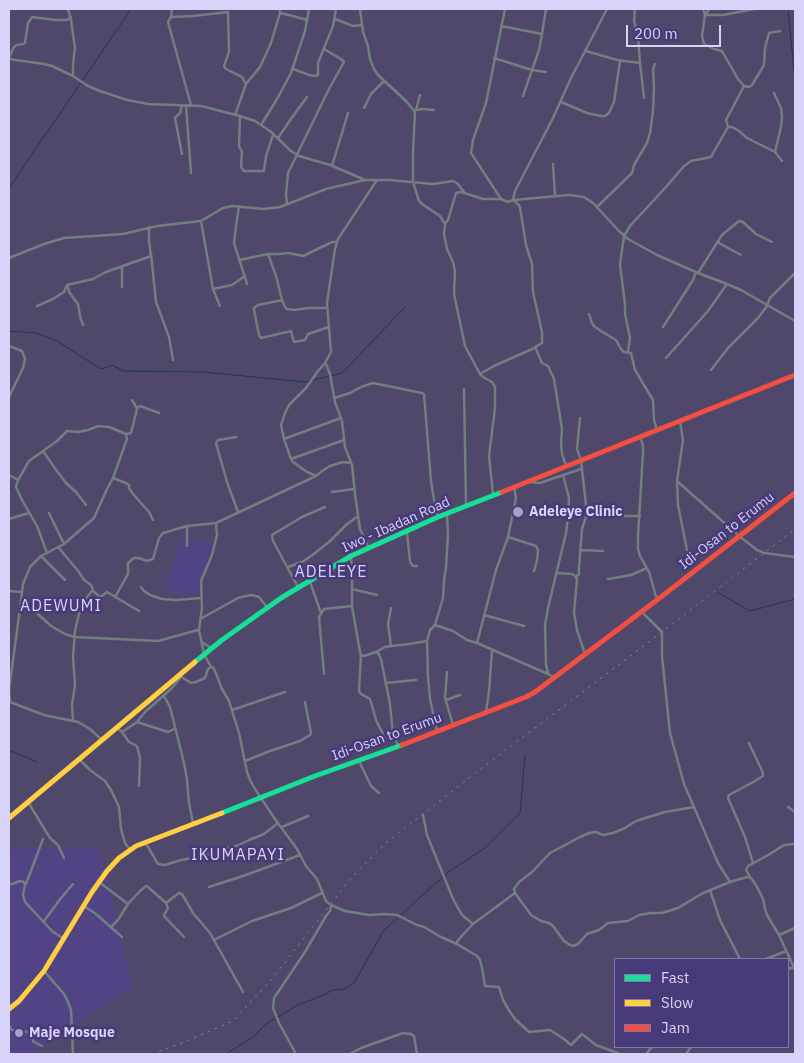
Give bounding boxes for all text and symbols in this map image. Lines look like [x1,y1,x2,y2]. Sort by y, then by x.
scale bar [629,15,724,47]
text: 200 m [634,24,678,43]
street label: Idi-Osan to Erumu [676,489,778,573]
street label: Iwo - Ibadan Road [339,494,453,556]
place label: Adeleye Clinic [529,504,622,520]
marker: Adeleye Clinic [511,505,525,519]
district label: ADELEYE [294,562,368,582]
district label: ADEWUMI [19,596,103,616]
street label: Idi-Osan to Erumu [330,709,444,765]
district label: IKUMAPAYI [190,845,286,865]
legend [614,958,789,1048]
text: Fast [661,968,689,987]
text: Slow [661,993,694,1012]
text: Jam [661,1018,690,1037]
place label: Maje Mosque [29,1025,115,1041]
marker: Maje Mosque [13,1027,25,1039]

